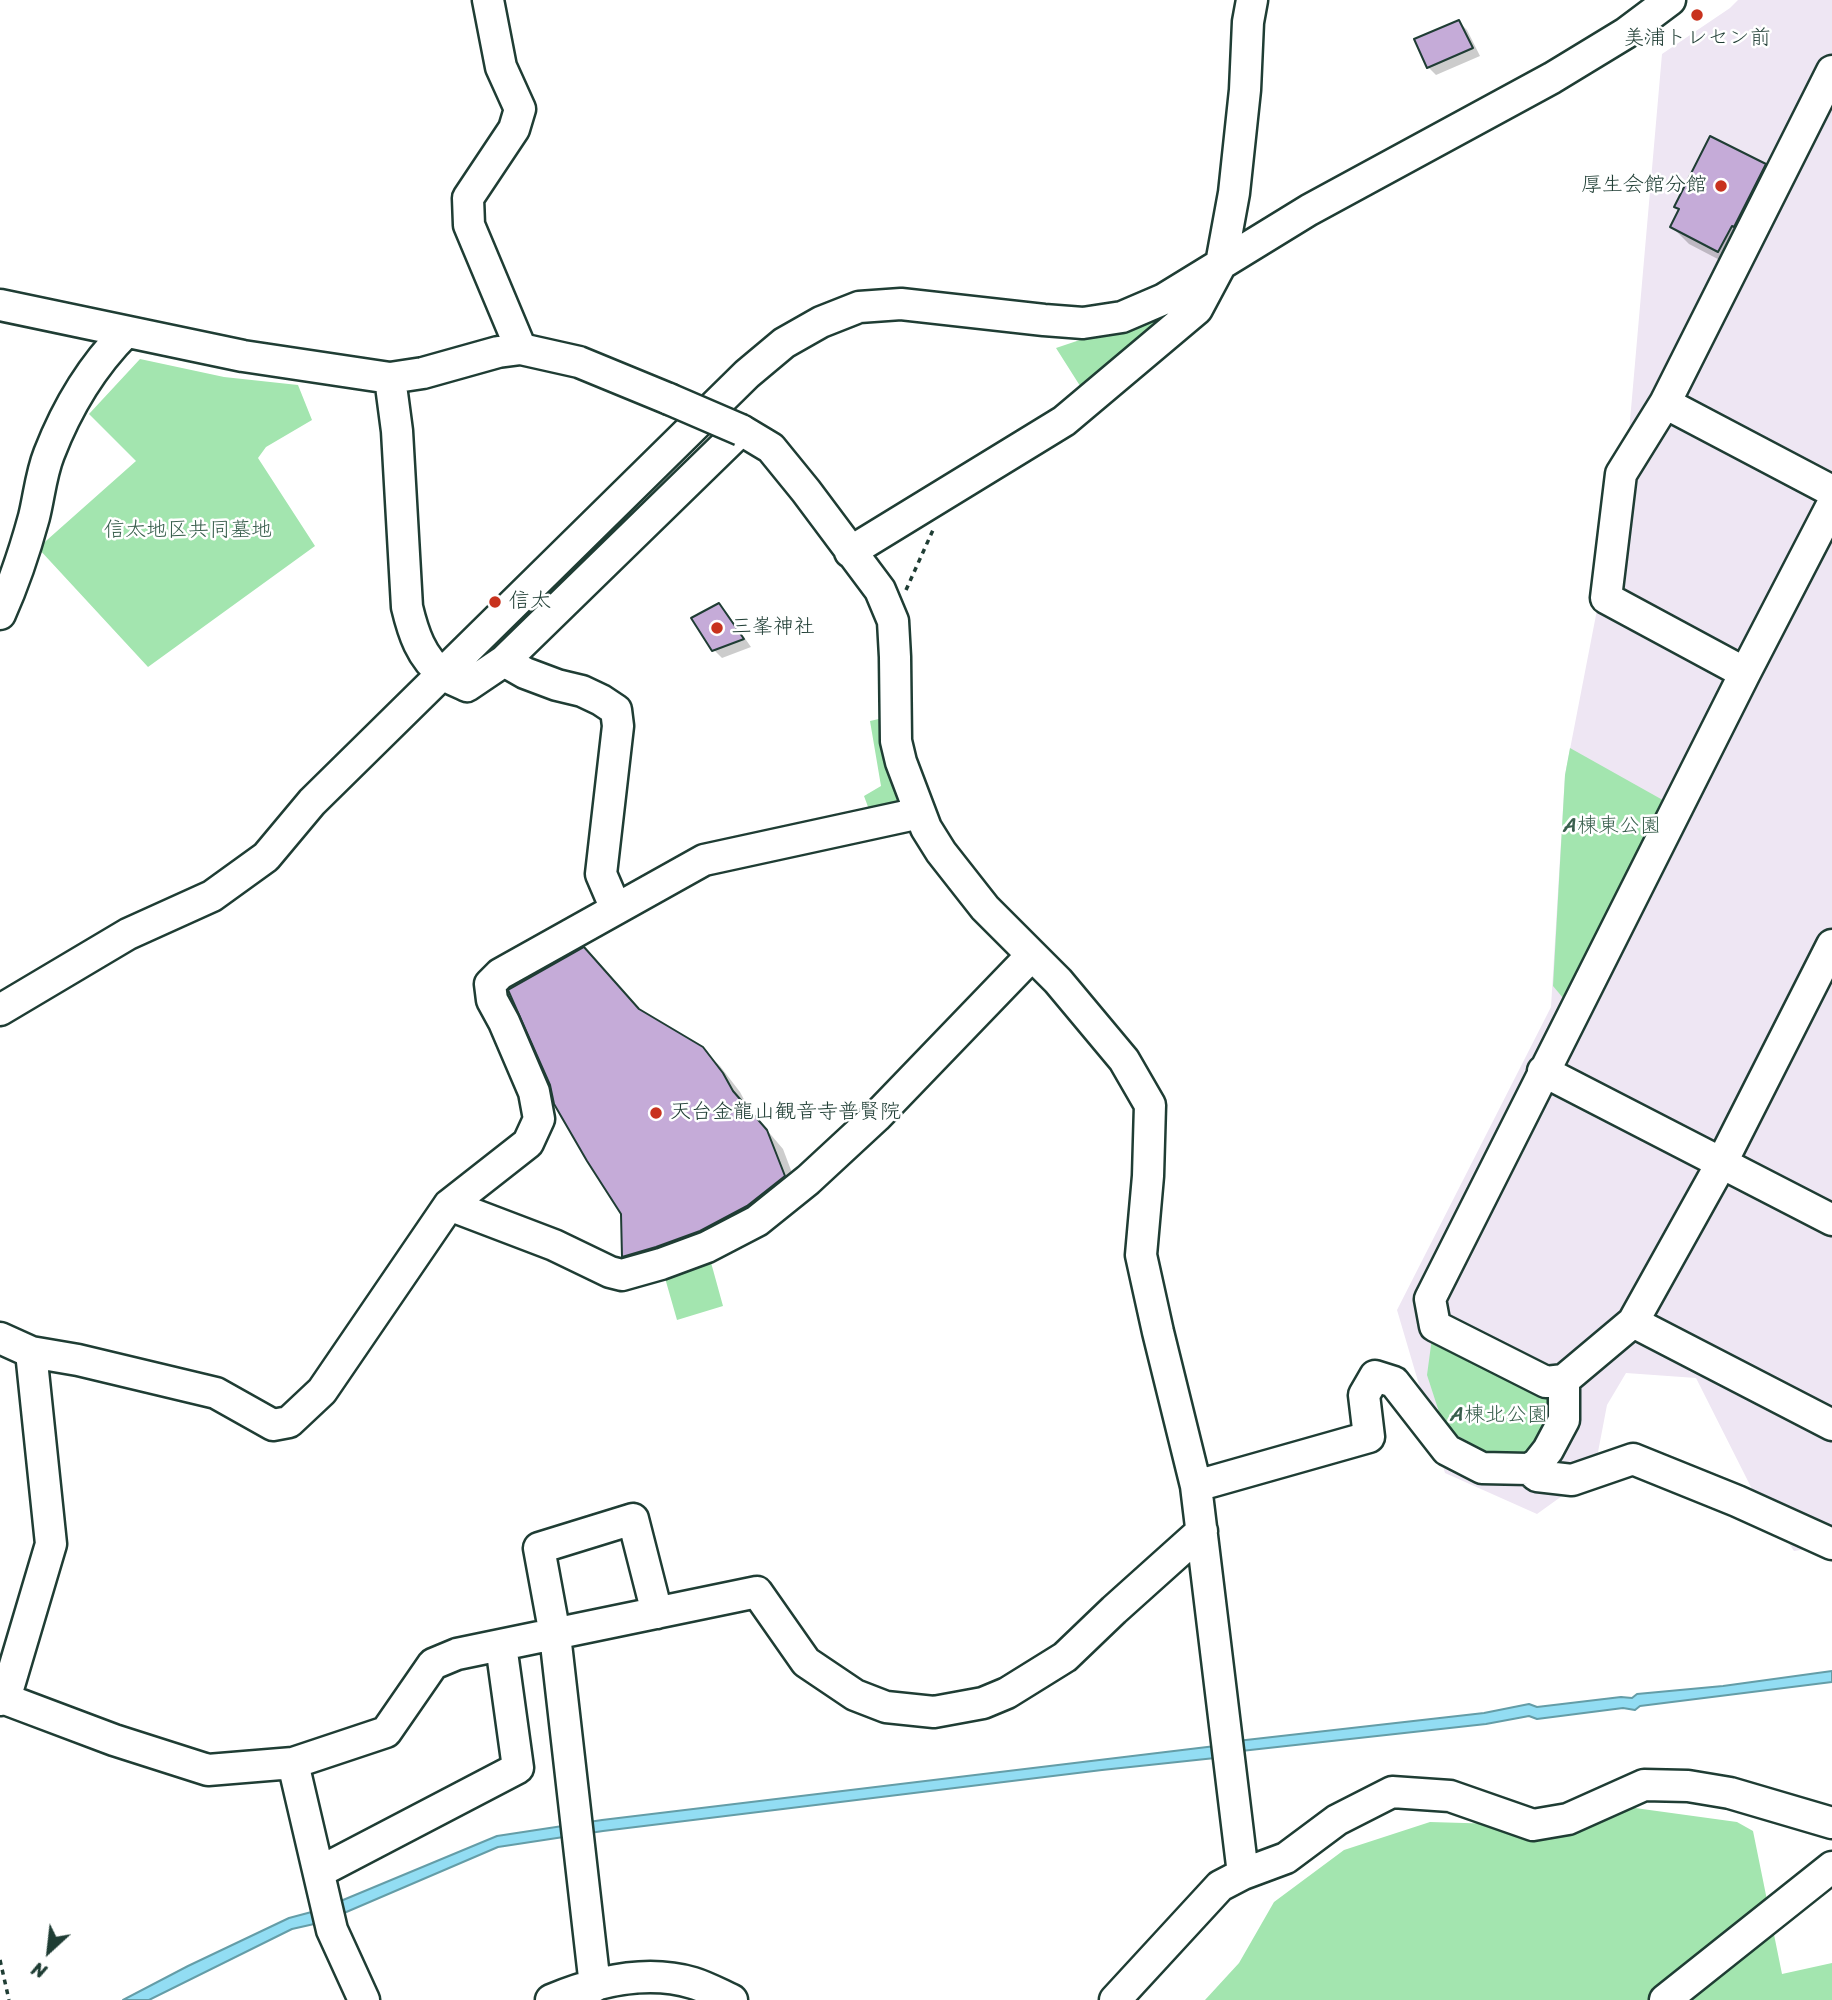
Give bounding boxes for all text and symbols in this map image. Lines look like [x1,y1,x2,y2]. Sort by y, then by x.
marker: 美浦トレセン前 [1689,7,1705,23]
place label: 美浦トレセン前 [1624,26,1770,52]
place label: 厚生会館分館 [1581,173,1707,199]
marker: 厚生会館分館 [1713,178,1729,194]
park label: 信太地区共同墓地 [104,518,272,544]
place label: 信太 [509,589,551,615]
marker: 信太 [487,594,503,610]
place label: 三峯神社 [731,615,815,641]
marker: 三峯神社 [709,620,725,636]
park label: A棟東公園 [1563,814,1661,840]
place label: 天台金龍山観音寺普賢院 [670,1100,901,1126]
marker: 天台金龍山観音寺普賢院 [648,1105,664,1121]
park label: A棟北公園 [1450,1403,1548,1429]
north arrow [14,1916,84,1986]
text: N [26,1952,53,1988]

